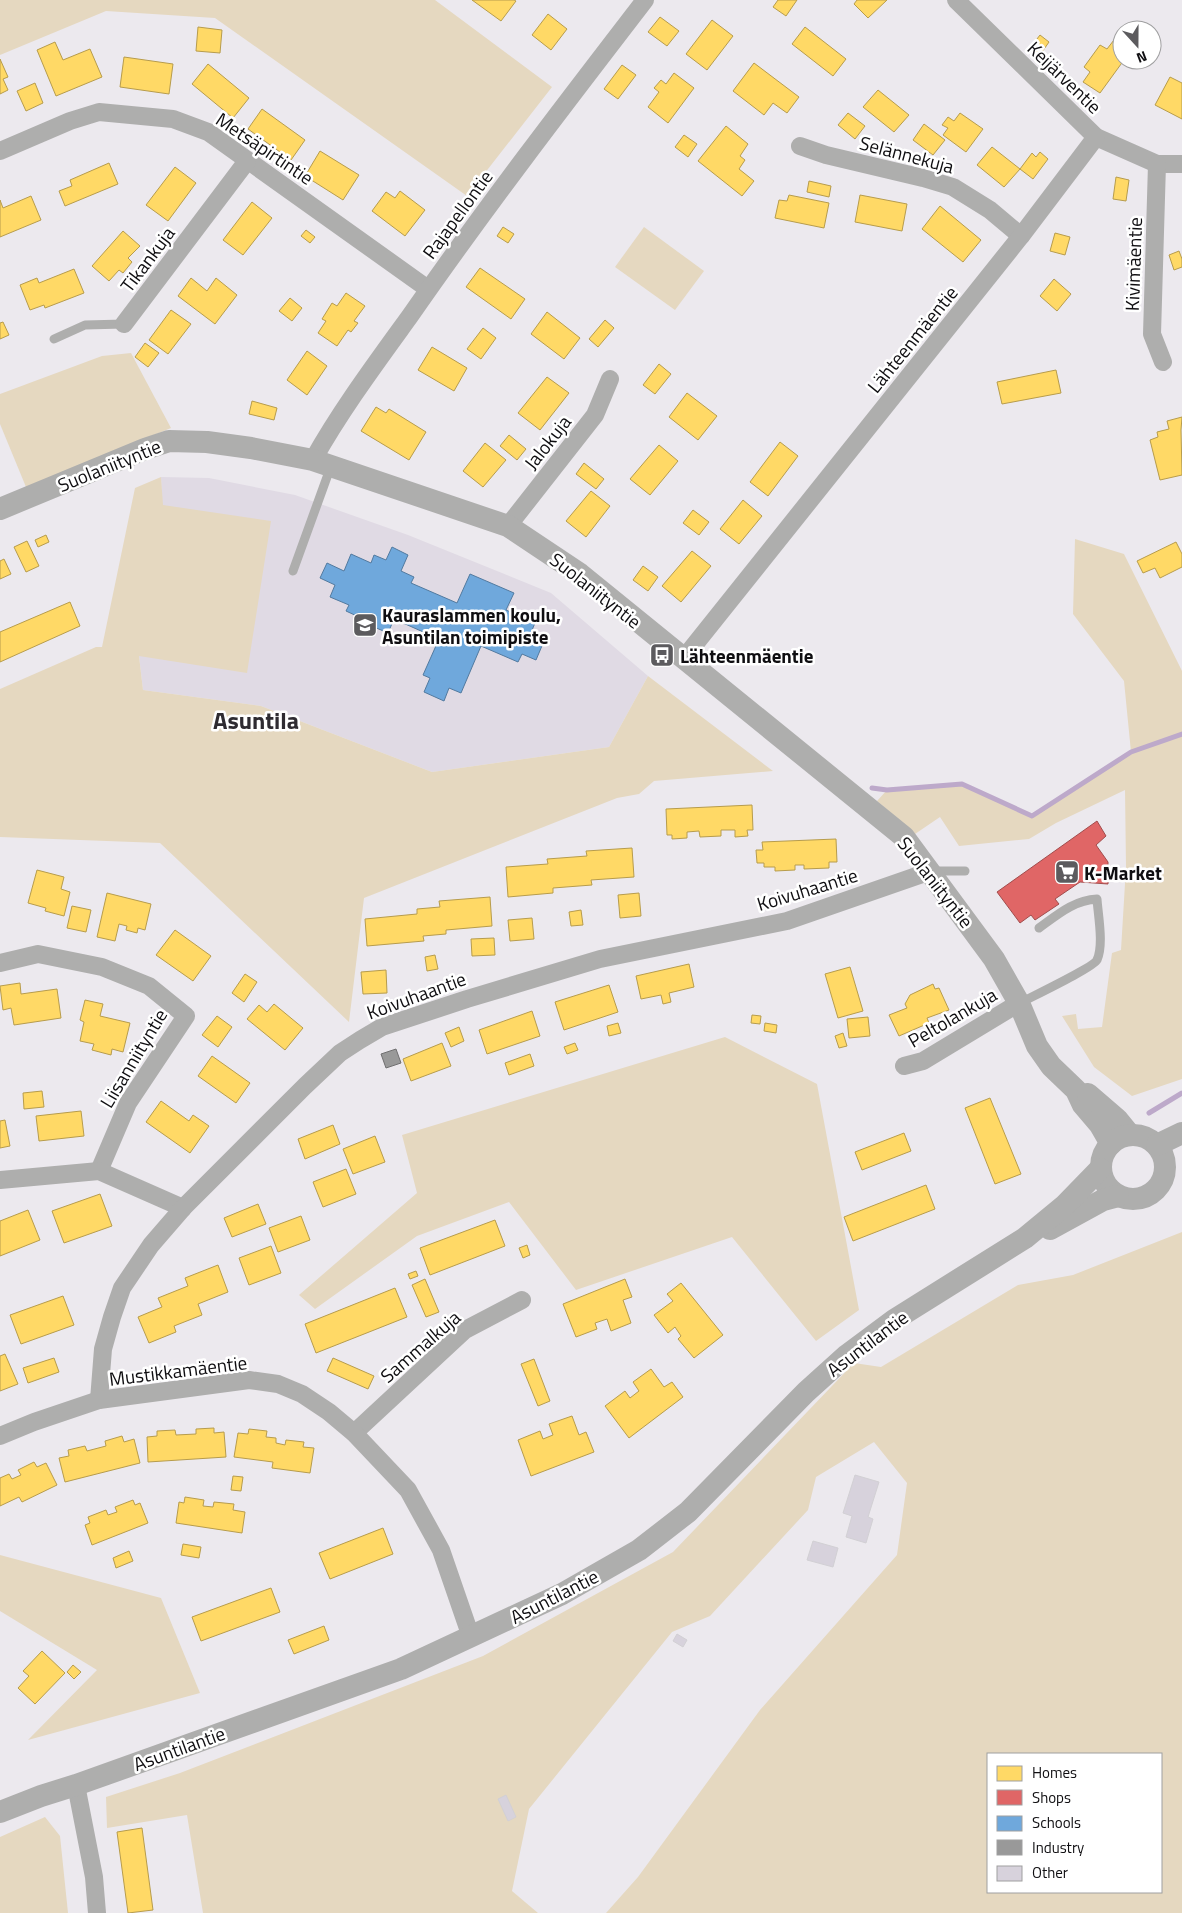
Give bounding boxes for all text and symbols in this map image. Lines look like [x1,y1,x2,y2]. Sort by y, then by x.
north arrow [1112,20,1162,70]
street label: Keijärventie [1021,34,1109,120]
text: N [1134,46,1150,69]
street label: Metsäpirtintie [210,105,320,191]
street label: Selännekuja [857,127,958,181]
street label: Rajapellontie [415,163,499,265]
street label: Kivimäentie [1117,217,1149,311]
street label: Tikankuja [113,220,182,298]
street label: Lähteenmäentie [860,279,964,399]
street label: Jalokuja [516,408,578,475]
street label: Suolaniityntie [53,431,165,499]
street label: Suolaniityntie [544,545,648,635]
place label: Kauraslammen koulu, Asuntilan toimipiste [382,600,561,651]
school or university icon: Kauraslammen koulu, Asuntilan toimipiste [352,612,378,638]
place label: Lähteenmäentie [680,641,814,670]
bus stop icon: Lähteenmäentie [649,642,675,668]
district label: Asuntila [213,702,299,738]
street label: Suolaniityntie [891,830,981,934]
place label: K-Market [1084,858,1162,887]
supermarket icon: K-Market [1054,859,1080,885]
street label: Koivuhaantie [753,860,861,918]
street label: Koivuhaantie [362,964,470,1026]
street label: Peltolankuja [902,979,1002,1054]
street label: Liisanniityntie [92,1003,174,1113]
street label: Sammalkuja [373,1302,467,1389]
street label: Asuntilantie [820,1303,914,1383]
street label: Mustikkamäentie [107,1347,249,1393]
street label: Asuntilantie [505,1561,603,1631]
street label: Asuntilantie [129,1718,229,1778]
legend [987,1753,1162,1893]
text: Homes [1032,1761,1077,1784]
text: Shops [1032,1786,1071,1809]
text: Schools [1032,1811,1081,1834]
text: Industry [1032,1836,1084,1859]
text: Other [1032,1861,1068,1884]

